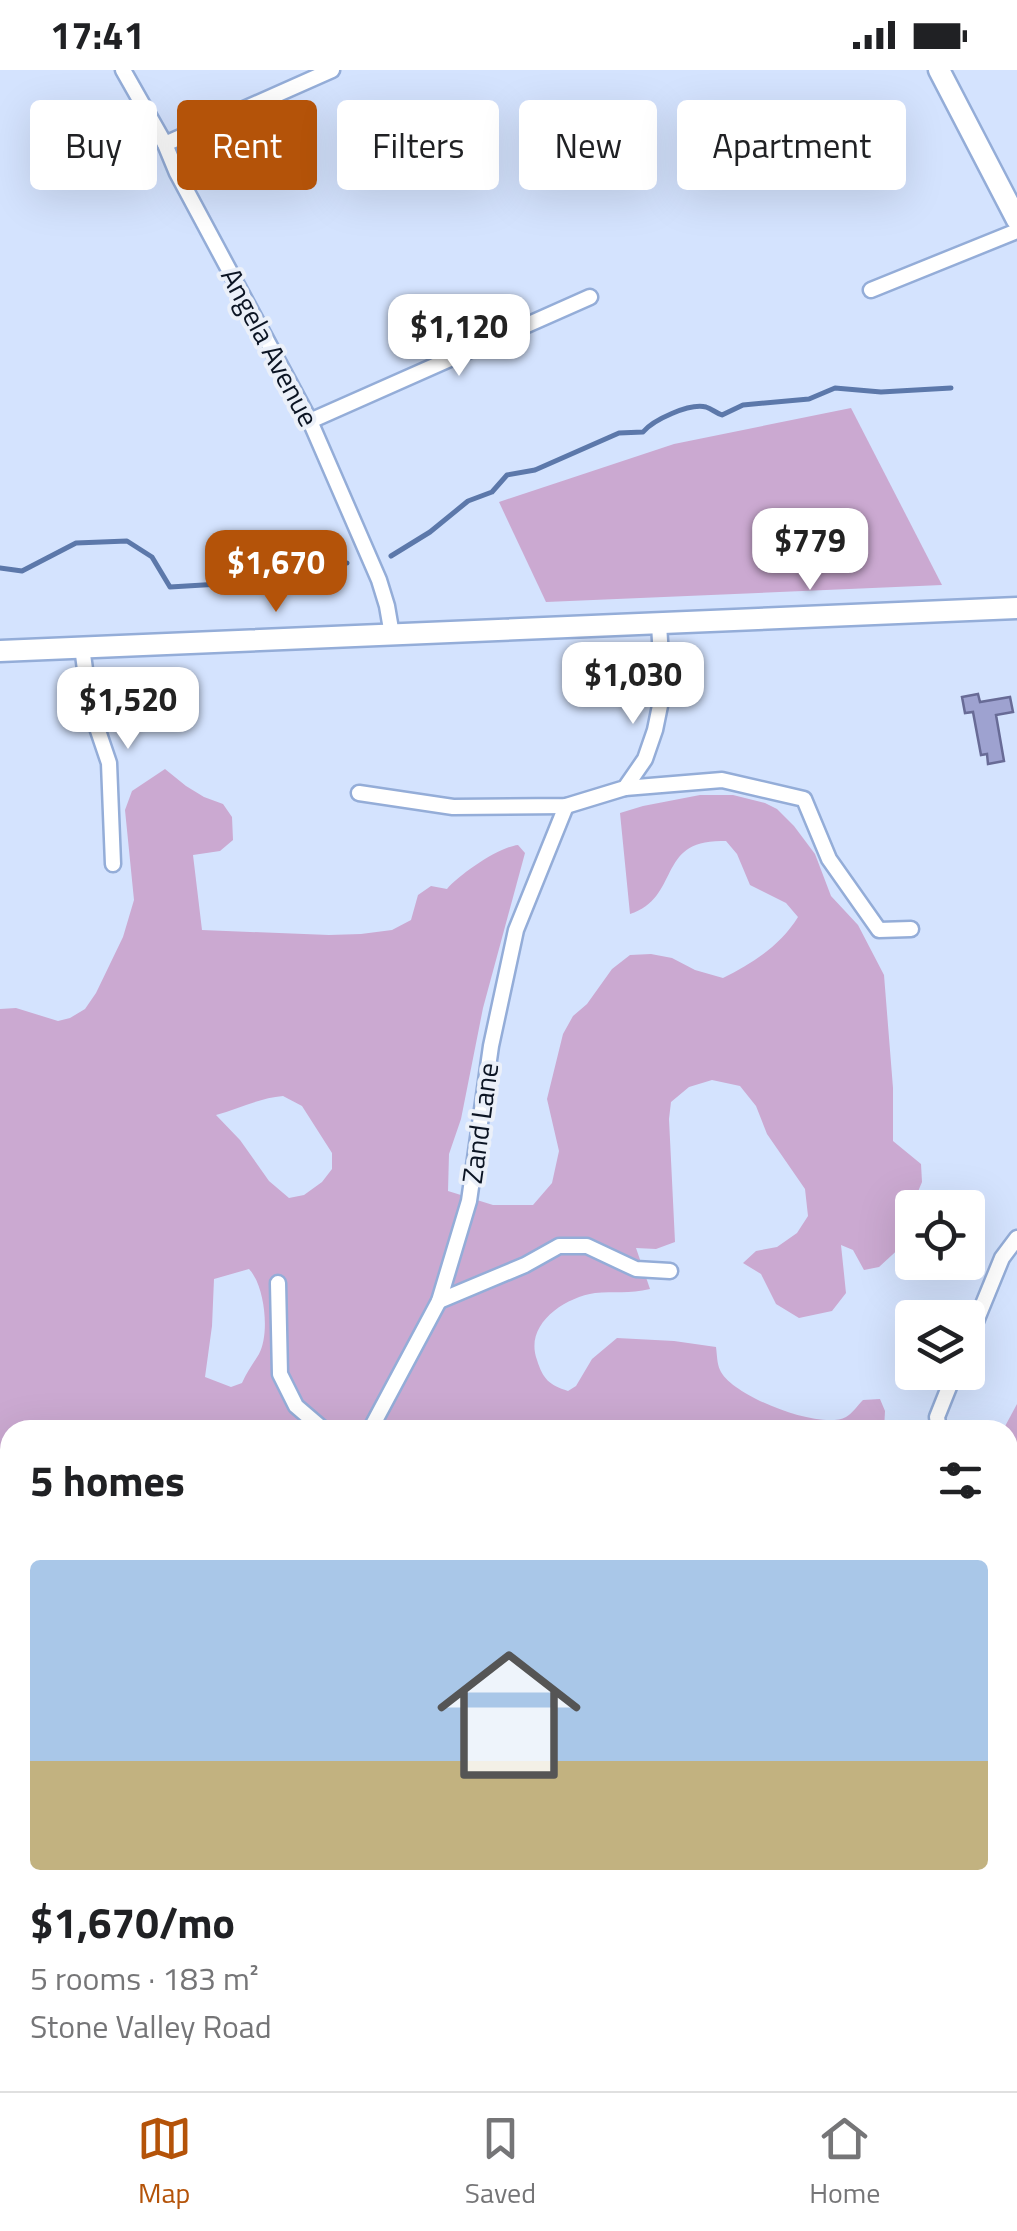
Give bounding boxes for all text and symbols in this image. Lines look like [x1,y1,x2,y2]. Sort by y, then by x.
text: 17:41 [50,6,145,64]
chip: Buy [30,100,157,190]
chip: Rent [177,100,317,190]
chip: Filters [337,100,499,190]
chip: New [519,100,657,190]
chip: Apartment [677,100,906,190]
street label: Angela Avenue [210,260,330,434]
pin: $1,120 [378,294,540,379]
text: $1,120 [410,302,508,350]
pin: $779 [751,508,869,593]
text: $779 [774,516,846,564]
pin: $1,670 [195,530,357,615]
text: $1,670 [227,538,325,586]
pin: $1,030 [552,642,714,727]
text: $1,030 [584,650,682,698]
pin: $1,520 [47,667,209,752]
text: $1,520 [79,675,177,723]
street label: Zand Lane [450,1060,509,1186]
map controls [895,1190,985,1390]
button: locate [895,1190,985,1280]
button: layers [895,1300,985,1390]
text: 5 homes [30,1448,185,1512]
icon: filters [933,1453,988,1508]
icon: home [419,1625,599,1805]
text: $1,670/mo [30,1890,235,1954]
text: 5 rooms · 183 m² [30,1954,259,2002]
text: Stone Valley Road [30,2002,272,2050]
tab: Map [137,2111,192,2214]
tab: Saved [465,2111,536,2214]
tab: Home [809,2111,880,2214]

